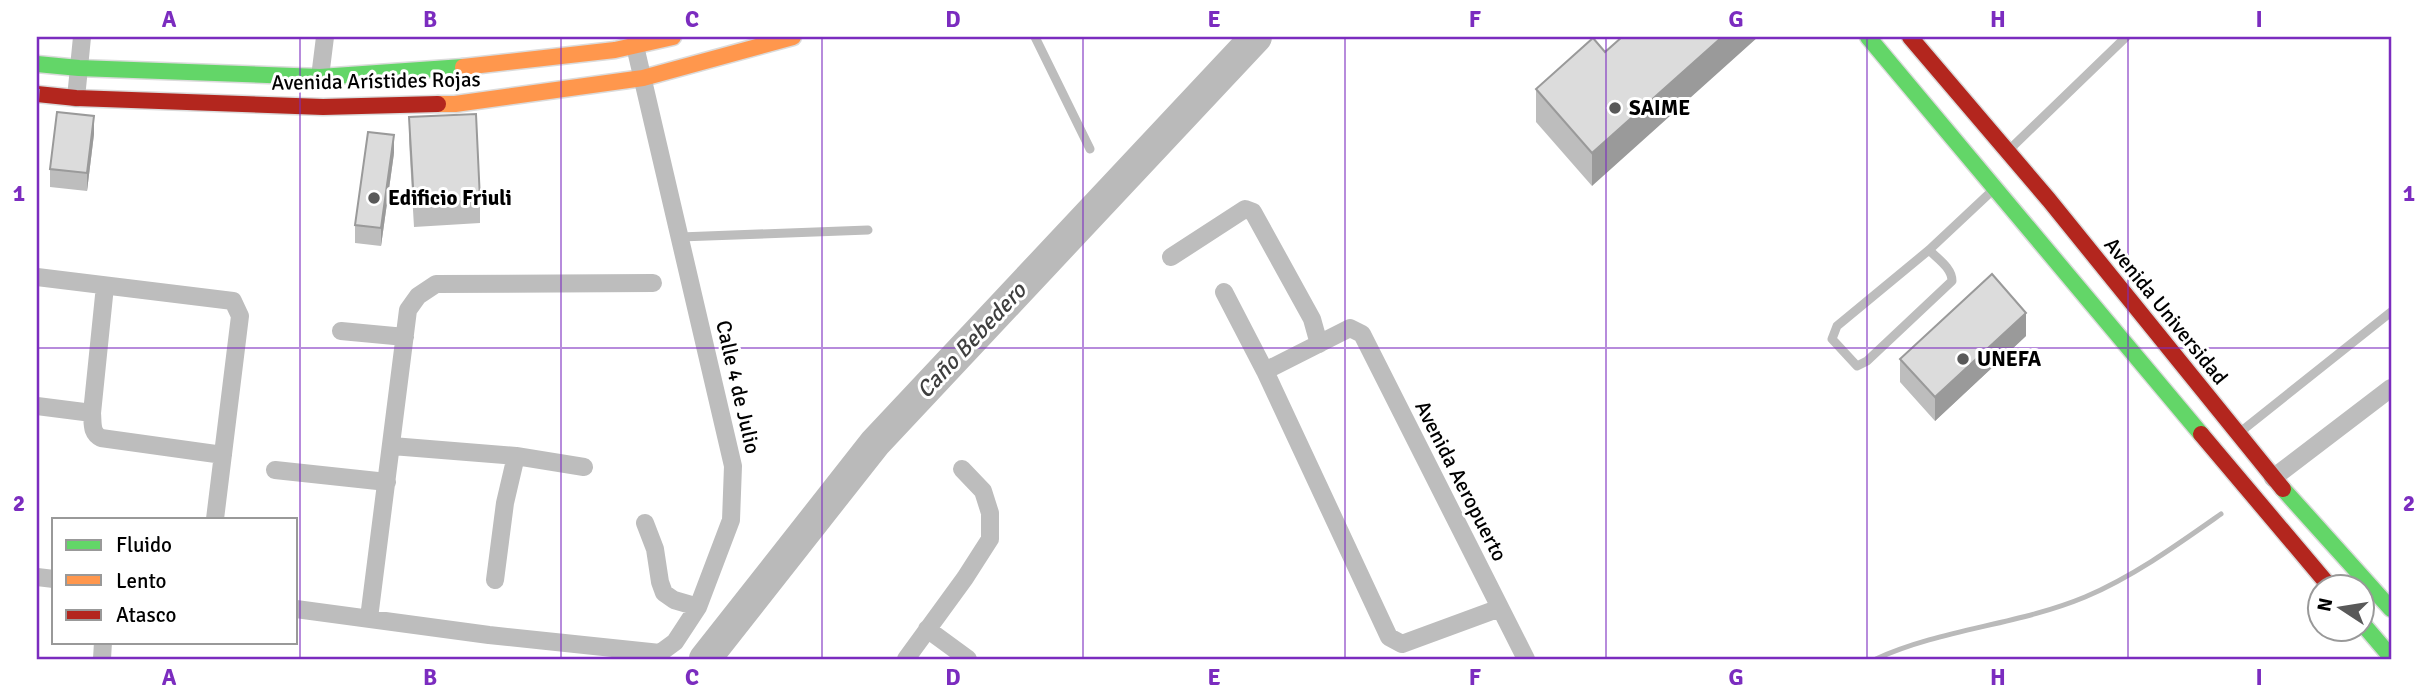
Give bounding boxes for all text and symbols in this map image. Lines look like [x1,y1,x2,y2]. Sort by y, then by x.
text: A [162,5,177,34]
text: B [423,5,437,34]
text: C [685,5,699,34]
text: D [945,5,961,34]
text: E [1207,5,1221,34]
text: F [1469,5,1481,34]
text: G [1728,5,1744,34]
text: H [1990,5,2006,34]
text: I [2255,5,2263,34]
street label: Avenida Arístides Rojas [271,66,481,96]
place label: SAIME [1629,95,1690,121]
marker: SAIME [1607,100,1623,116]
text: 1 [13,179,25,208]
text: 1 [2403,179,2415,208]
place label: Edificio Friuli [388,185,512,211]
marker: Edificio Friuli [366,190,382,206]
street label: Avenida Universidad [2099,232,2233,390]
water label: Caño Bebedero [910,276,1033,404]
street label: Calle 4 de Julio [710,318,766,456]
place label: UNEFA [1977,346,2042,372]
marker: UNEFA [1955,351,1971,367]
street label: Avenida Aeropuerto [1409,396,1513,566]
text: 2 [13,489,25,518]
text: 2 [2403,489,2415,518]
legend [52,518,298,644]
text: Fluido [116,532,172,558]
text: Lento [116,568,166,594]
north arrow [2306,574,2376,644]
text: N [2312,596,2338,614]
text: Atasco [116,602,176,628]
text: A [162,663,177,692]
text: B [423,663,437,692]
text: C [685,663,699,692]
text: D [945,663,961,692]
text: E [1207,663,1221,692]
text: F [1469,663,1481,692]
text: G [1728,663,1744,692]
text: H [1990,663,2006,692]
text: I [2255,663,2263,692]

